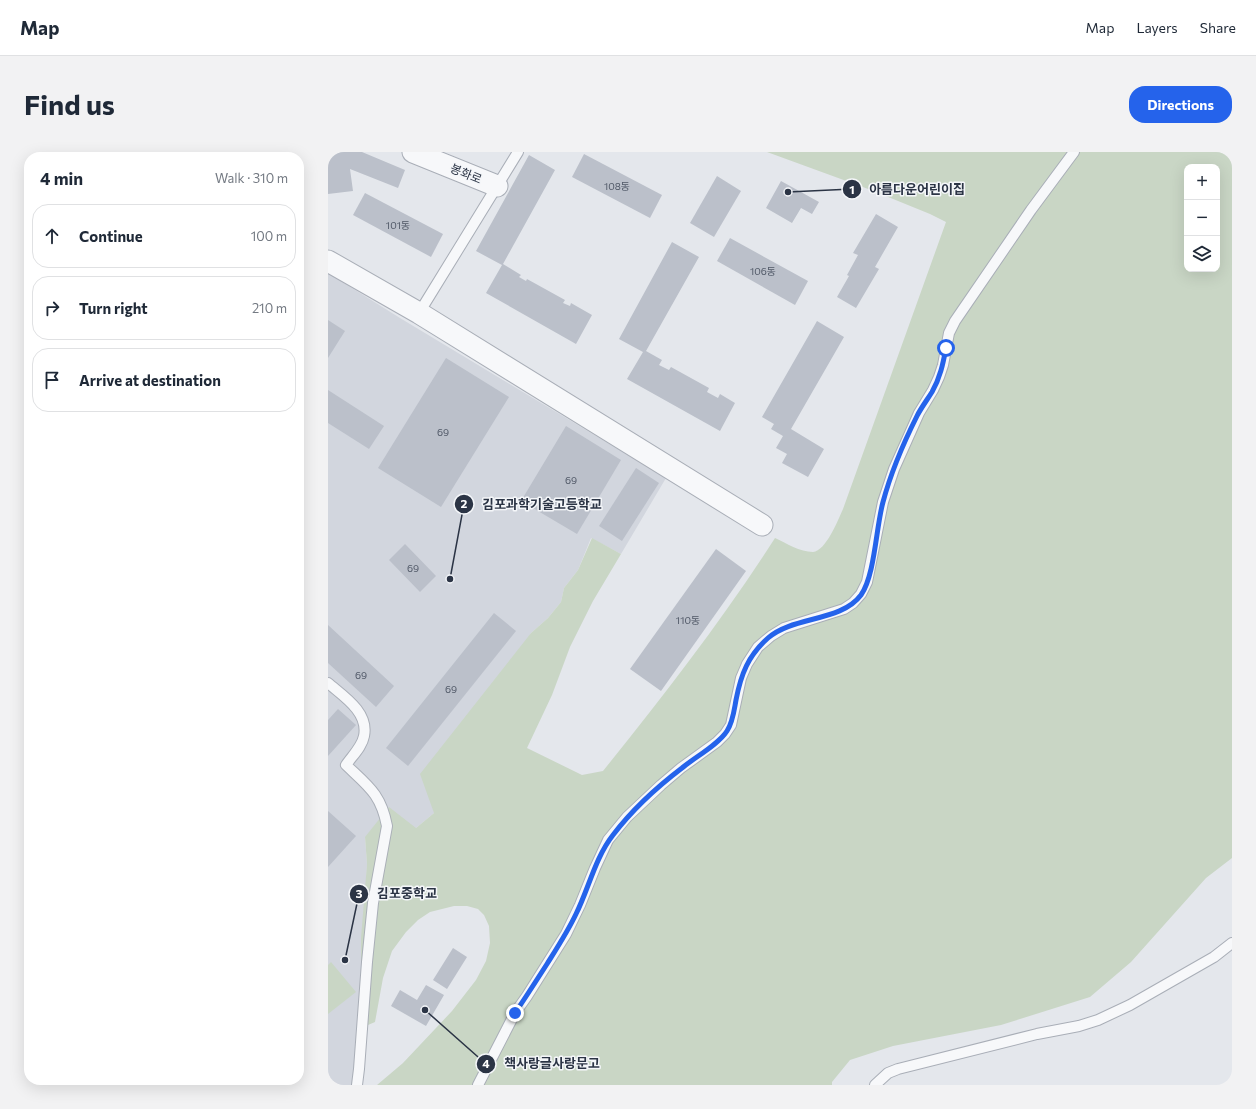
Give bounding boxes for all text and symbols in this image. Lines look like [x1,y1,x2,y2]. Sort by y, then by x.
text: Map [20,16,59,39]
text: Map [1086,19,1114,36]
text: Layers [1136,19,1178,36]
text: Share [1200,19,1236,36]
button: Directions [1129,86,1232,123]
text: Find us [24,87,115,121]
street label: 봉화로 [448,160,484,186]
map controls [1184,164,1220,272]
button: + [1184,164,1220,200]
text: 4 min [40,168,83,189]
text: Walk · 310 m [215,170,288,186]
callout: 아름다운어린이집 [842,177,973,202]
house number: 108동 [604,180,630,192]
text: 아름다운어린이집 [869,181,965,197]
text: 1 [849,182,855,196]
button: − [1184,200,1220,236]
house number: 101동 [386,219,410,231]
icon: ahead [41,225,63,247]
text: Continue [79,227,143,245]
text: 100 m [251,228,287,244]
button: layers [1184,236,1220,272]
house number: 106동 [750,265,776,277]
icon: right [41,297,63,319]
text: Turn right [79,299,148,317]
text: 210 m [252,300,287,316]
route start [937,339,955,357]
icon: arrive [41,369,63,391]
text: Arrive at destination [79,371,221,389]
house number: 69 [437,426,449,438]
house number: 69 [565,474,577,486]
callout: 김포과학기술고등학교 [454,492,610,517]
text: 2 [461,496,468,510]
text: 김포과학기술고등학교 [482,496,602,512]
house number: 69 [407,562,419,574]
house number: 110동 [676,614,700,626]
house number: 69 [355,669,367,681]
house number: 69 [445,683,457,695]
callout: 김포중학교 [349,881,445,906]
text: 김포중학교 [377,885,437,901]
text: 3 [356,886,363,900]
route end [506,1004,524,1022]
callout: 책사랑글사랑문고 [476,1051,608,1076]
text: 책사랑글사랑문고 [504,1055,600,1071]
text: 4 [482,1056,490,1070]

